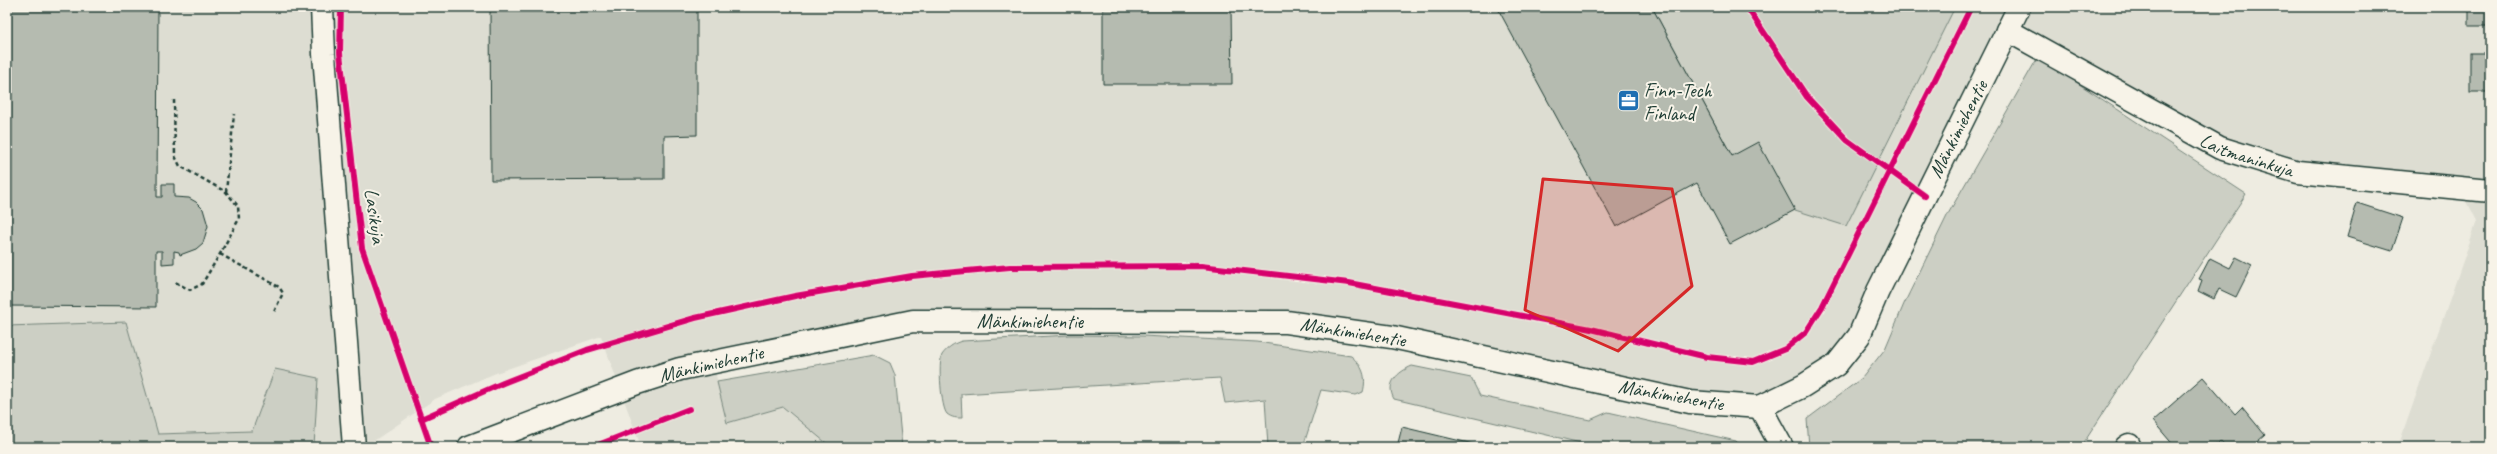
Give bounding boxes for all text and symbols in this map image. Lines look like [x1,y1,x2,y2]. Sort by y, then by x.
street label: Mänkimiehentie [1923,75,1994,182]
place label: Finn-Tech Finland [1644,78,1712,126]
office icon: Finn-Tech Finland [1615,88,1641,114]
street label: Laitmaninkuja [2196,127,2298,183]
street label: Lasikuja [359,187,391,246]
street label: Mänkimiehentie [977,309,1085,334]
street label: Mänkimiehentie [1299,311,1409,353]
street label: Mänkimiehentie [656,340,767,388]
street label: Mänkimiehentie [1617,373,1727,417]

